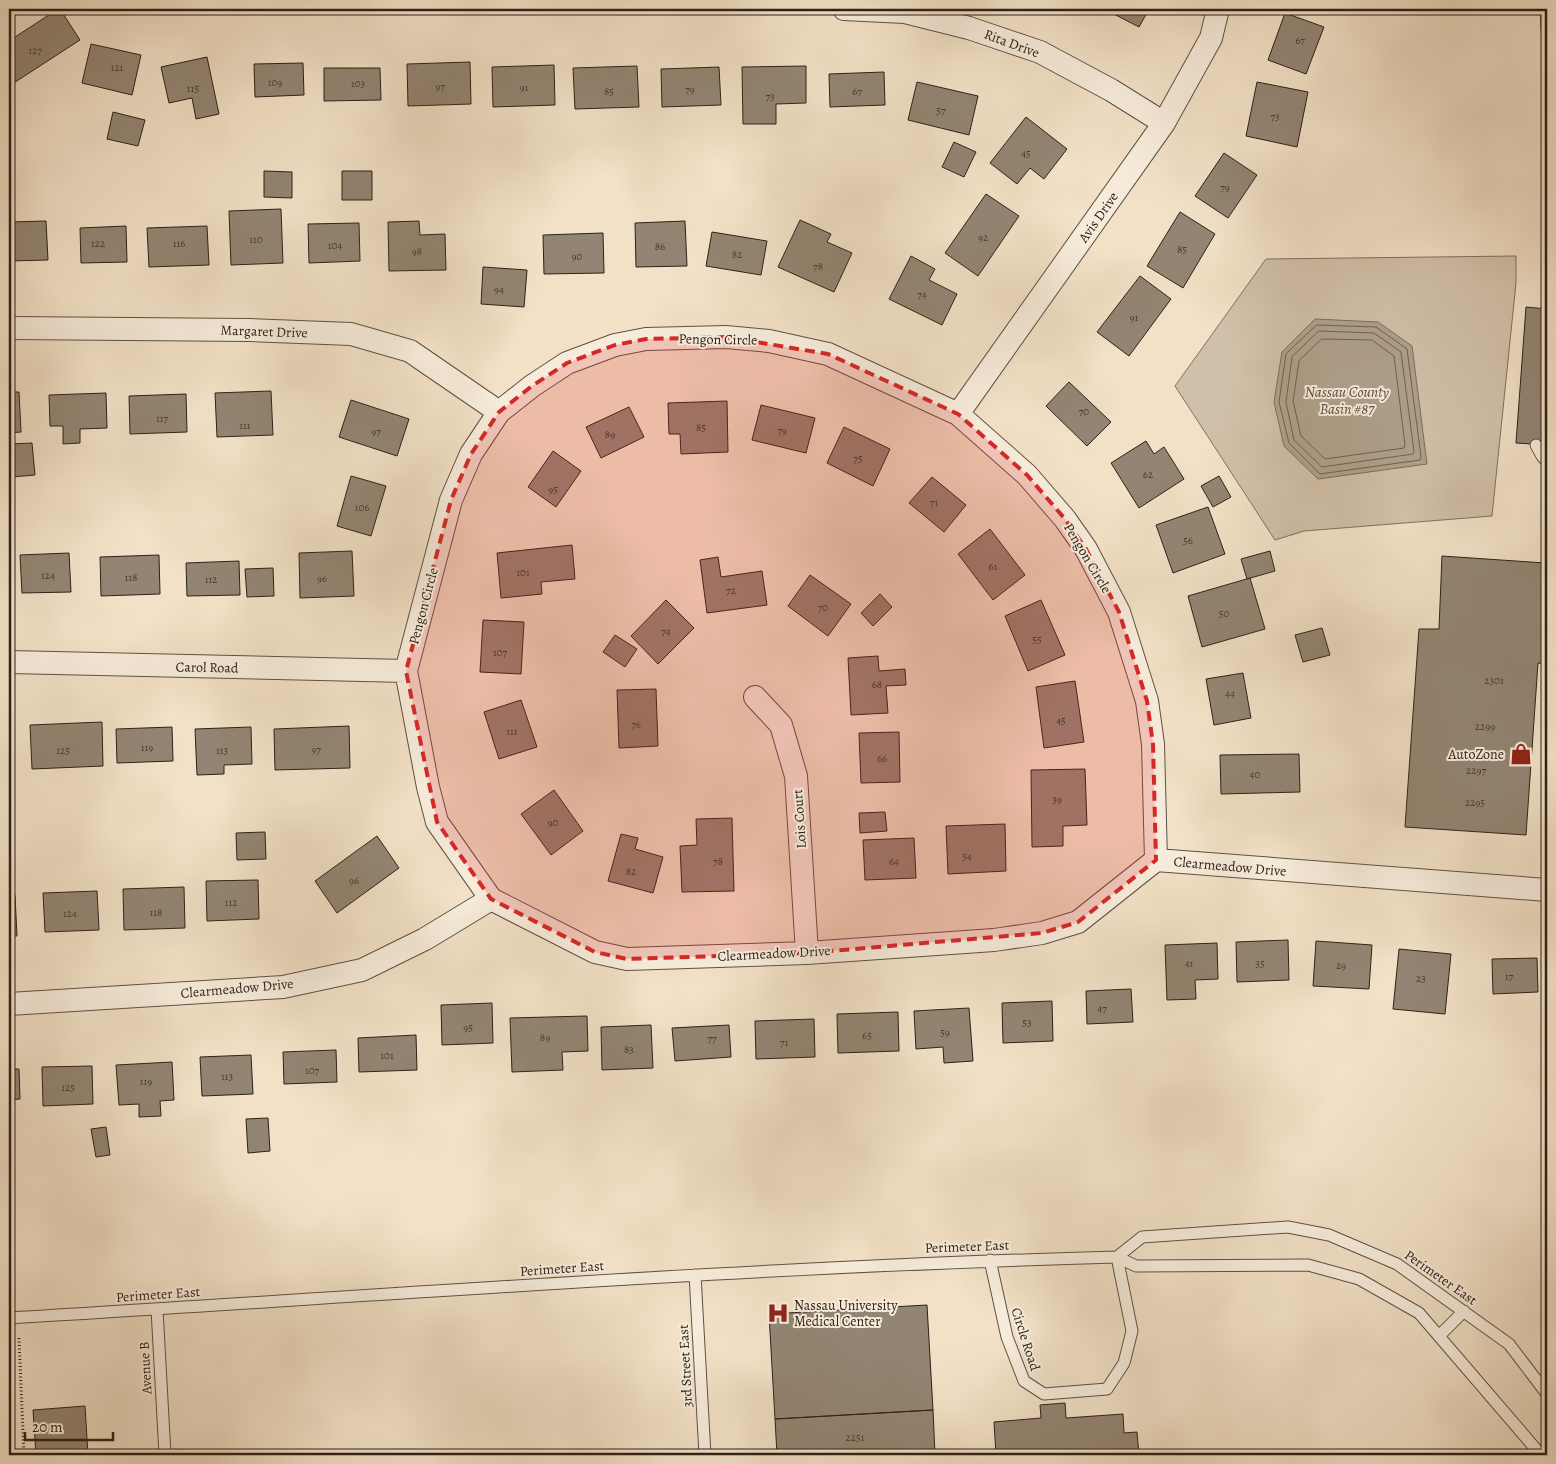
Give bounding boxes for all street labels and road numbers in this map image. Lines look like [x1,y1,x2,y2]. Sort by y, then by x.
street label: Rita Drive [981,25,1042,62]
street label: Avis Drive [1073,188,1123,247]
street label: Margaret Drive [220,320,308,343]
street label: Pengon Circle [678,329,758,350]
street label: Pengon Circle [1059,520,1116,597]
street label: Pengon Circle [404,566,443,647]
street label: Carol Road [175,657,239,678]
street label: Lois Court [788,788,811,849]
street label: Clearmeadow Drive [1173,852,1287,881]
street label: Clearmeadow Drive [717,941,831,966]
street label: Clearmeadow Drive [180,974,294,1003]
street label: Perimeter East [925,1236,1010,1257]
street label: Perimeter East [1401,1245,1481,1310]
street label: Perimeter East [519,1256,605,1281]
street label: Perimeter East [115,1282,201,1307]
street label: Circle Road [1006,1305,1045,1374]
street label: 3rd Street East [674,1324,697,1408]
street label: Avenue B [135,1341,156,1396]

